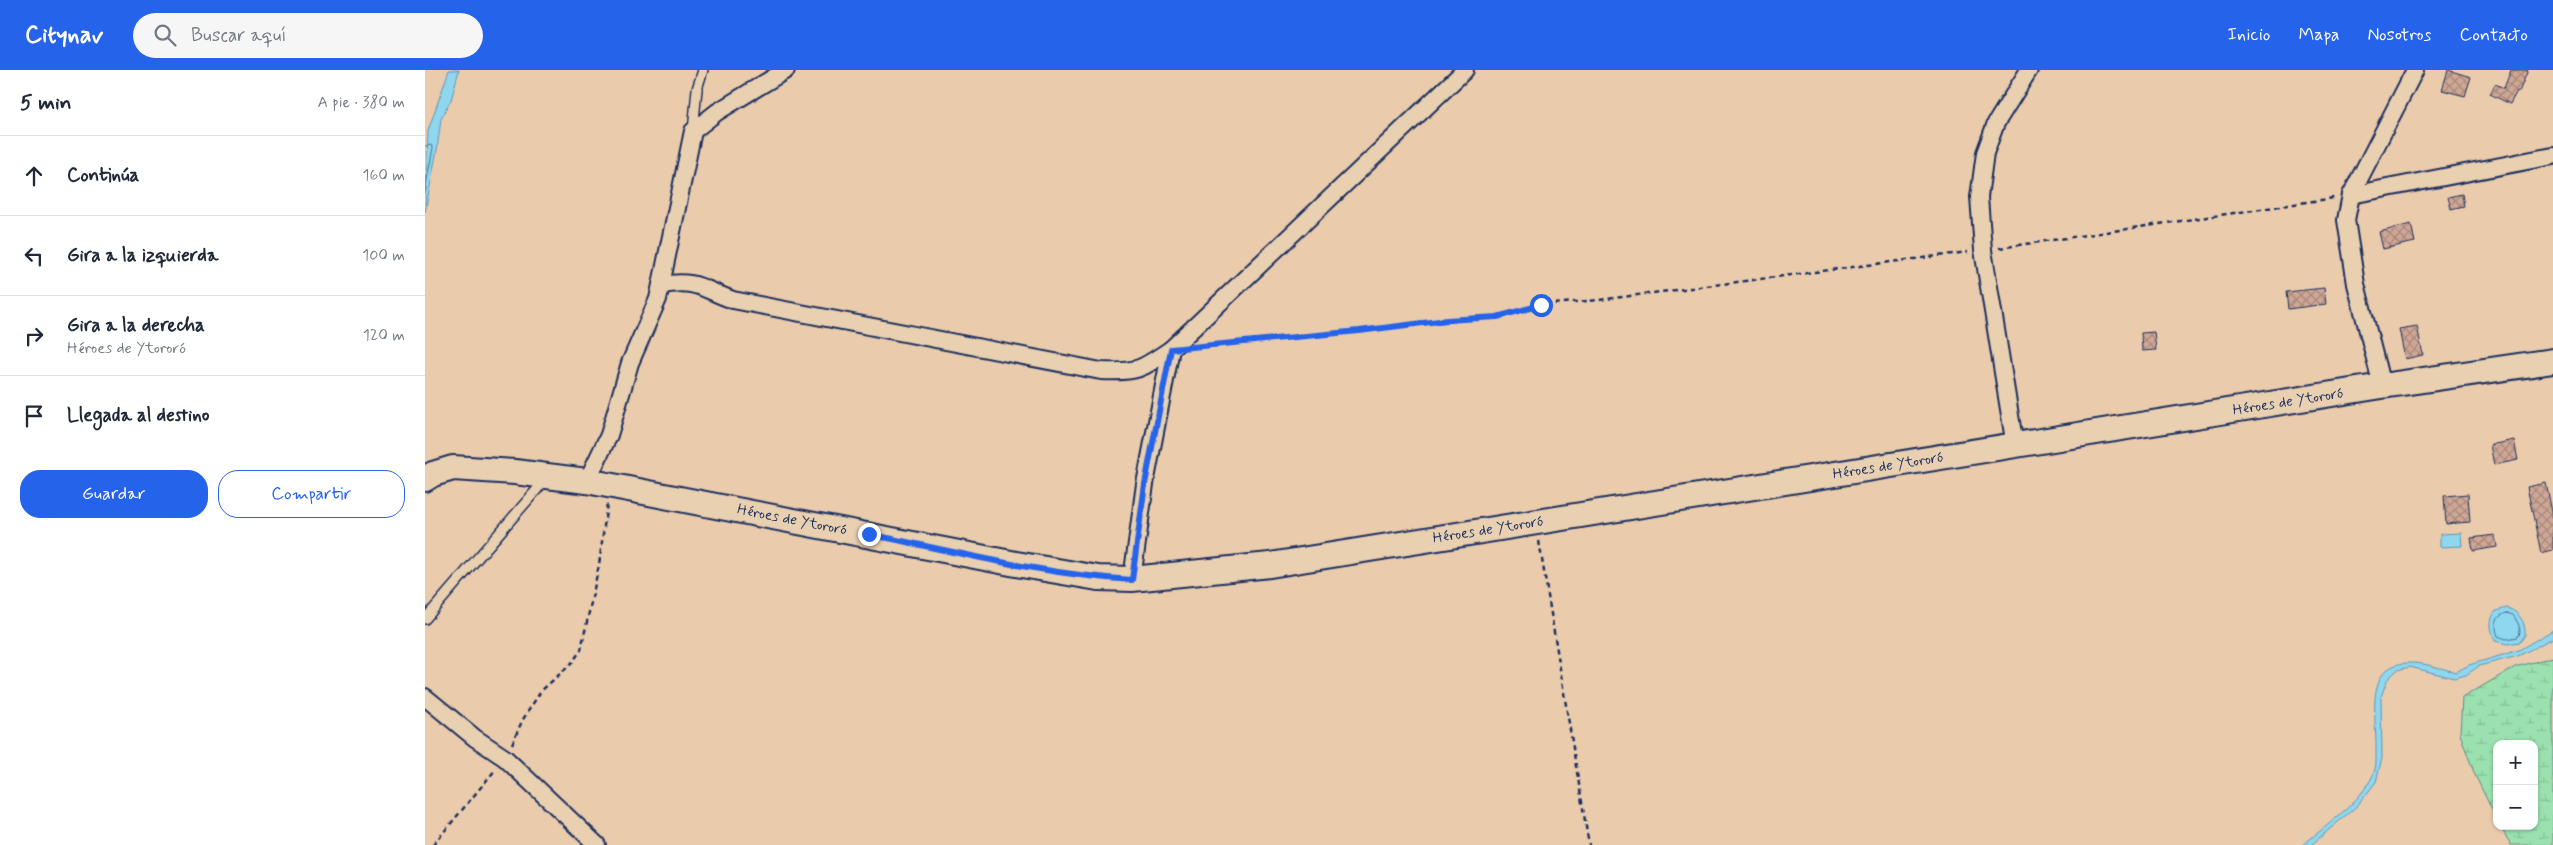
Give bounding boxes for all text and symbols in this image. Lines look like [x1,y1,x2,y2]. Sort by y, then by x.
search box [133,13,483,58]
text: Citynav [25,20,103,51]
icon: search [151,21,179,49]
text: Buscar aquí [191,23,287,48]
text: Inicio [2228,23,2270,47]
text: Mapa [2298,23,2339,47]
text: Nosotros [2367,23,2432,47]
text: Contacto [2460,23,2528,47]
text: 5 min [20,89,72,117]
text: A pie · 380 m [318,92,405,113]
icon: ahead [20,162,48,190]
text: Continúa [67,163,139,188]
text: 160 m [362,165,405,186]
icon: left [20,242,48,270]
text: Gira a la izquierda [67,243,218,268]
text: 100 m [362,245,405,266]
route start [1530,294,1553,317]
text: Gira a la derecha [67,313,205,338]
icon: right [20,322,48,350]
text: 120 m [363,325,405,346]
text: Héroes de Ytororó [67,338,186,359]
street label: Héroes de Ytororó [2231,383,2345,421]
icon: arrive [20,402,48,430]
text: Llegada al destino [67,403,209,428]
street label: Héroes de Ytororó [1831,447,1945,485]
button: Guardar [20,470,208,518]
button: Compartir [218,470,405,518]
street label: Héroes de Ytororó [735,500,849,540]
street label: Héroes de Ytororó [1431,511,1545,549]
route end [858,523,881,546]
map controls [2493,740,2538,830]
button: + [2493,740,2538,785]
button: − [2493,785,2538,830]

